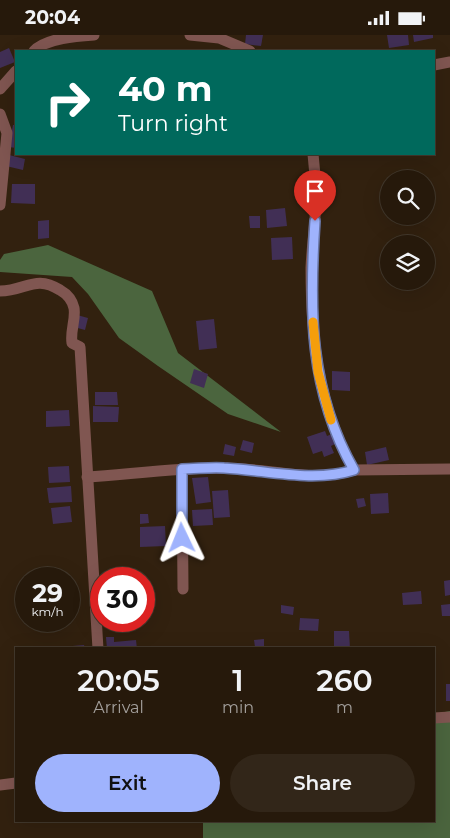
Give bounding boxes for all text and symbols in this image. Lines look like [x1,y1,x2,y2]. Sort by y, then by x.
text: 20:04 [25,6,80,29]
text: 40 m [118,67,213,110]
icon: right [35,70,100,135]
text: Turn right [118,110,228,137]
pin [294,170,336,221]
map controls [380,170,435,290]
button: search [380,170,435,225]
icon: arrive [301,177,329,205]
button: layers [380,235,435,290]
position arrow [155,511,207,563]
speed limit sign: 30 [90,567,155,632]
text: 29 [32,578,63,608]
text: km/h [31,604,64,619]
text: 20:05 [77,662,160,699]
text: 1 [232,662,244,699]
text: 260 [316,662,373,699]
text: Arrival [93,698,144,717]
text: min [222,698,254,717]
text: m [336,698,353,717]
button: Exit [35,754,220,812]
button: Share [230,754,415,812]

